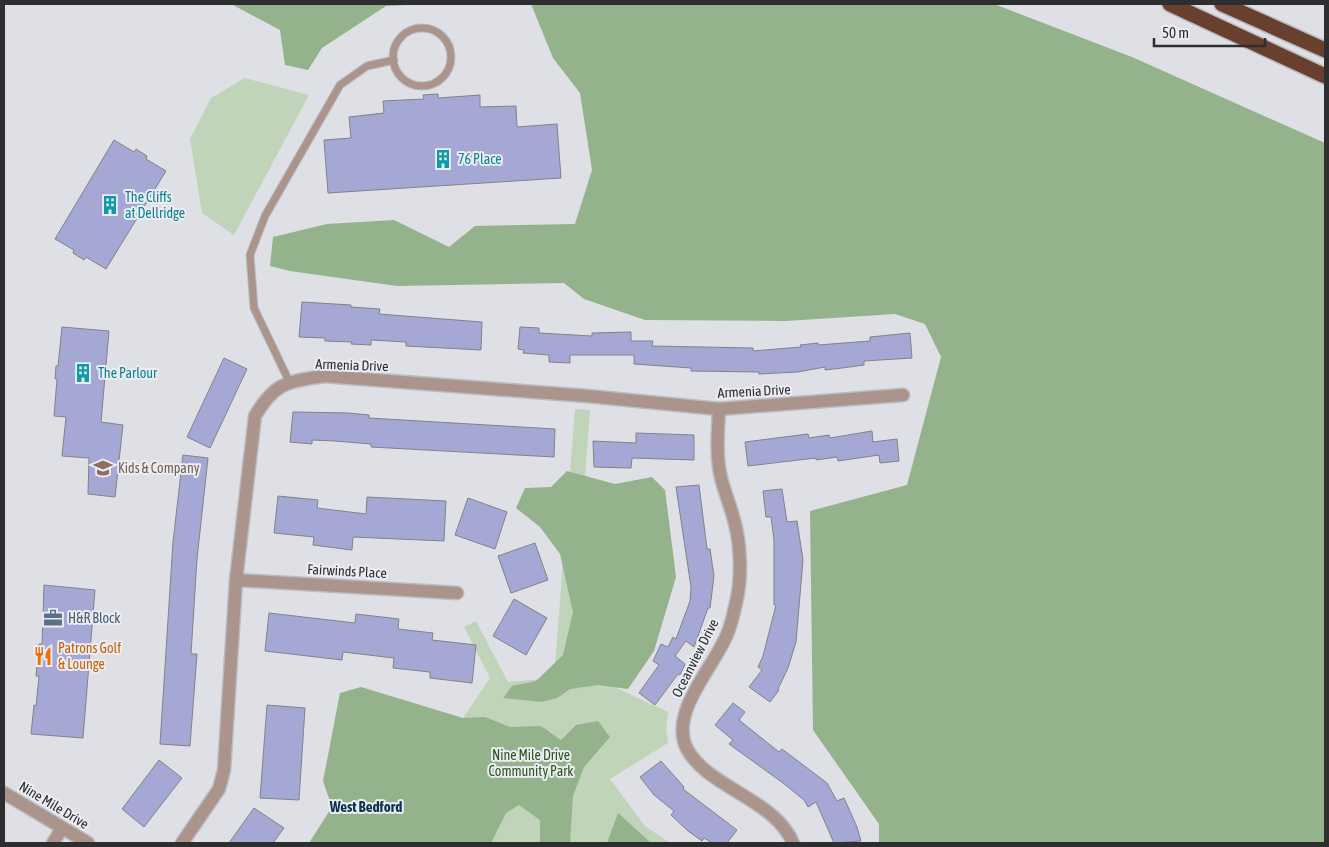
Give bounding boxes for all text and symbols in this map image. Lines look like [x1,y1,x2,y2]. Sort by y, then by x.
scale bar [1154,15,1265,47]
text: 50 m [1162,24,1189,41]
building icon: 76 Place [432,148,454,170]
place label: 76 Place [458,151,502,167]
place label: The Cliffs at Dellridge [125,189,185,221]
building icon: The Cliffs at Dellridge [99,194,121,216]
street label: Armenia Drive [315,356,389,374]
building icon: The Parlour [72,362,94,384]
place label: The Parlour [98,365,158,381]
street label: Armenia Drive [717,381,791,401]
school or university icon: Kids & Company [92,457,114,479]
place label: Kids & Company [118,460,200,476]
street label: Fairwinds Place [307,561,387,581]
office icon: H&R Block [42,607,64,629]
place label: H&R Block [68,610,120,626]
street label: Oceanview Drive [668,616,722,700]
place label: Patrons Golf & Lounge [58,640,121,672]
restaurant icon: Patrons Golf & Lounge [32,645,54,667]
park label: Nine Mile Drive Community Park [489,747,573,779]
street label: Nine Mile Drive [16,778,92,832]
district label: West Bedford [329,798,402,815]

